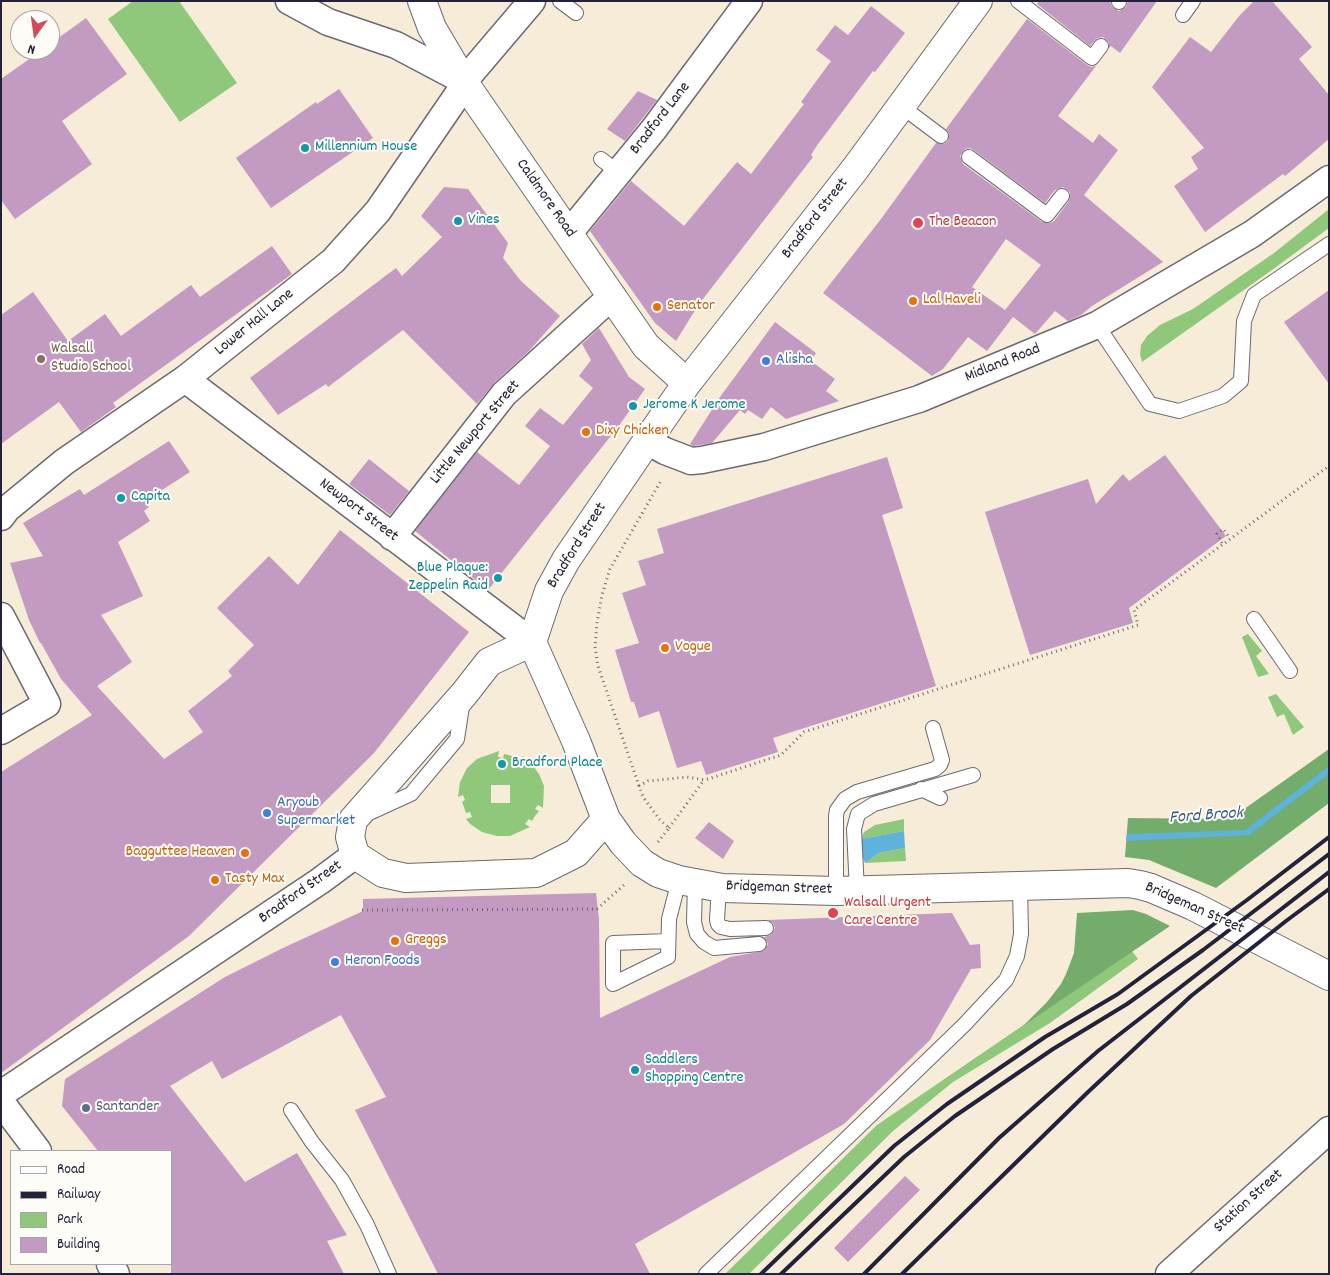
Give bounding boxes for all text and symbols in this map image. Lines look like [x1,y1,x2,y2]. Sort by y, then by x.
north arrow [10,10,60,60]
text: N [26,38,37,59]
street label: Bradford Lane [627,79,695,159]
place label: Millennium House [315,138,417,158]
marker: Millennium House [299,142,311,154]
street label: Caldmore Road [511,156,579,242]
street label: Bradford Street [778,175,854,263]
place label: Vines [468,211,500,231]
place label: The Beacon [929,213,997,233]
marker: Vines [452,215,464,227]
marker: The Beacon [911,216,925,230]
street label: Lower Hall Lane [212,285,298,361]
place label: Lal Haveli [923,291,981,311]
marker: Lal Haveli [907,295,919,307]
place label: Senator [667,297,715,317]
marker: Senator [651,301,663,313]
place label: Walsall Studio School [51,340,131,378]
street label: Midland Road [963,340,1043,388]
place label: Alisha [776,351,813,371]
marker: Walsall Studio School [35,353,47,365]
marker: Alisha [760,355,772,367]
street label: Little Newport Street [427,377,525,489]
place label: Jerome K Jerome [643,396,746,416]
marker: Jerome K Jerome [627,400,639,412]
place label: Dixy Chicken [596,422,669,442]
marker: Dixy Chicken [580,426,592,438]
street label: Newport Street [315,475,401,547]
place label: Capita [131,488,170,508]
marker: Capita [115,492,127,504]
street label: Bradford Street [544,500,612,592]
place label: Blue Plaque: Zeppelin Raid [409,559,488,597]
marker: Blue Plaque: Zeppelin Raid [492,572,504,584]
place label: Vogue [675,638,711,658]
marker: Vogue [659,642,671,654]
place label: Bradford Place [512,754,602,774]
marker: Bradford Place [496,758,508,770]
place label: Aryoub Supermarket [277,794,355,832]
water label: Ford Brook [1168,804,1244,830]
marker: Aryoub Supermarket [261,807,273,819]
place label: Bagguttee Heaven [126,843,235,863]
marker: Bagguttee Heaven [239,847,251,859]
street label: Bradford Street [256,857,346,929]
place label: Tasty Max [225,870,285,890]
marker: Tasty Max [209,874,221,886]
street label: Bridgeman Street [725,878,833,900]
street label: Bridgeman Street [1141,879,1247,939]
place label: Walsall Urgent Care Centre [844,894,931,932]
marker: Walsall Urgent Care Centre [826,906,840,920]
place label: Greggs [405,931,447,951]
marker: Greggs [389,935,401,947]
place label: Heron Foods [345,952,420,972]
marker: Heron Foods [329,956,341,968]
place label: Saddlers Shopping Centre [645,1051,743,1089]
marker: Saddlers Shopping Centre [629,1064,641,1076]
place label: Santander [96,1098,159,1118]
marker: Santander [80,1102,92,1114]
legend [10,1150,172,1265]
text: Road [57,1159,85,1181]
street label: Station Street [1210,1166,1288,1238]
text: Railway [57,1184,100,1206]
text: Park [57,1209,83,1231]
text: Building [57,1234,100,1256]

